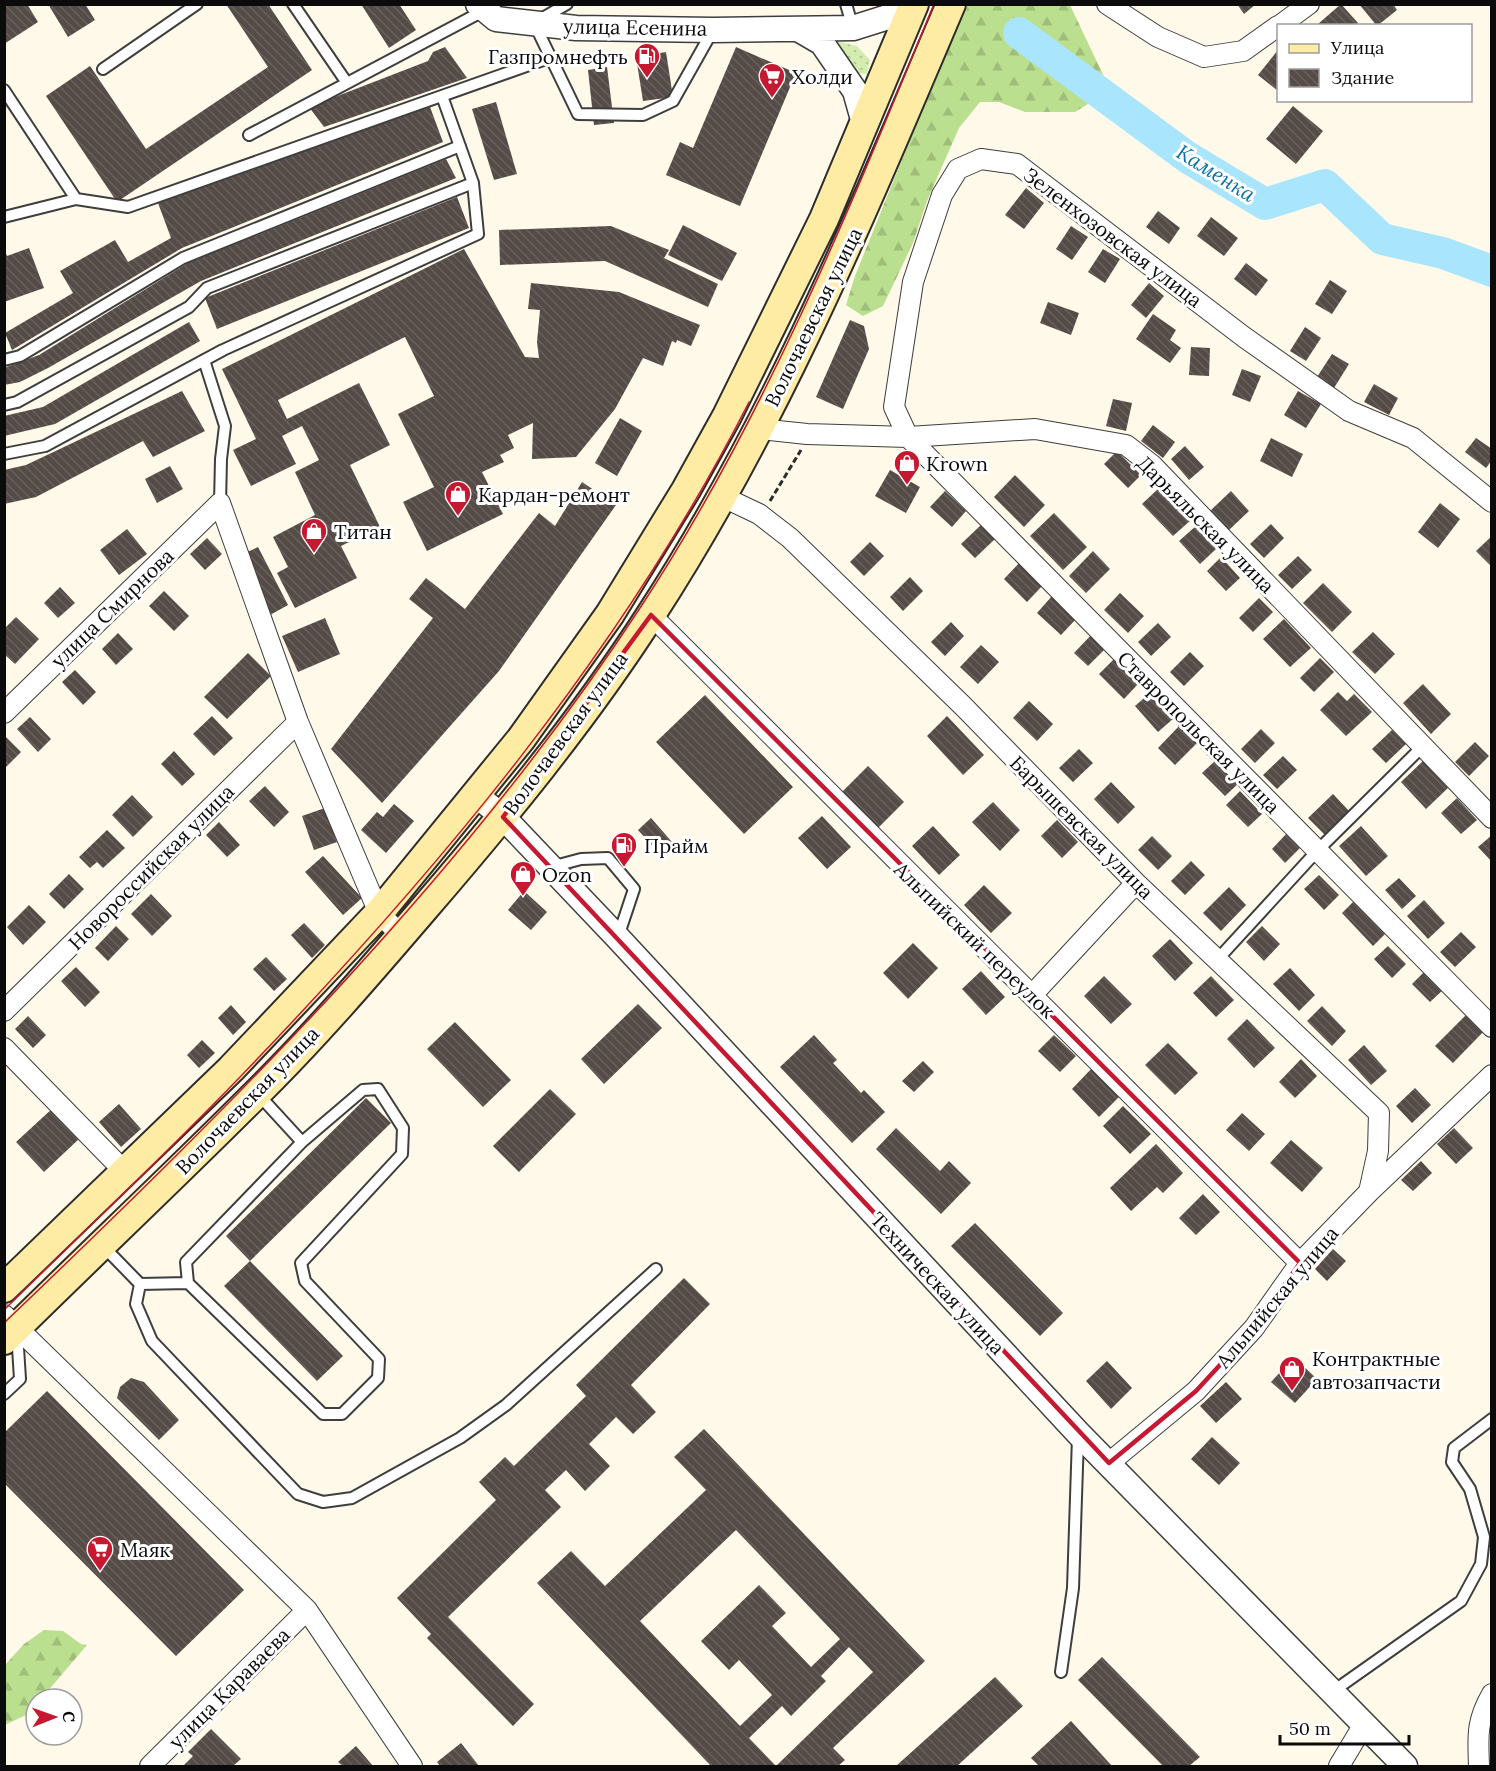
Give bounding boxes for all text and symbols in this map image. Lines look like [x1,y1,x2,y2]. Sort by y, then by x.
street label: улица Есенина [563,13,707,41]
legend [1277,24,1472,102]
text: Улица [1330,36,1384,59]
fuel station icon: Газпромнефть [632,41,662,79]
place label: Газпромнефть [488,44,628,69]
supermarket icon: Холди [757,61,787,99]
place label: Холди [792,64,853,89]
text: Здание [1331,66,1394,89]
water label: Каменка [1172,138,1261,208]
street label: Зеленхозовская улица [1019,162,1207,312]
street label: Волочаевская улица [759,224,867,410]
shop icon: Krown [892,448,922,486]
street label: Дарьяльская улица [1132,450,1280,598]
place label: Krown [926,451,988,476]
shop icon: Кардан-ремонт [443,479,473,517]
place label: Кардан-ремонт [478,482,630,507]
shop icon: Титан [299,516,329,554]
place label: Титан [334,519,392,544]
street label: улица Смирнова [45,543,179,673]
street label: Волочаевская улица [497,646,633,820]
street label: Ставропольская улица [1113,646,1285,818]
street label: Барышевская улица [1005,750,1159,904]
street label: Новороссийская улица [63,779,239,955]
fuel station icon: Прайм [609,830,639,868]
place label: Прайм [644,833,709,858]
street label: Альпийский переулок [889,856,1061,1024]
shop icon: Ozon [508,859,538,897]
place label: Ozon [542,862,592,887]
street label: Волочаевская улица [170,1021,324,1179]
street label: Техническая улица [866,1207,1010,1359]
street label: Альпийская улица [1210,1221,1344,1374]
place label: Контрактные автозапчасти [1312,1346,1441,1394]
shop icon: Контрактные автозапчасти [1277,1354,1307,1392]
supermarket icon: Маяк [85,1534,115,1572]
place label: Маяк [120,1537,171,1562]
street label: улица Караваева [163,1622,295,1754]
north arrow [24,1687,84,1747]
scale bar [1280,1708,1409,1746]
text: С [59,1711,79,1722]
text: 50 m [1289,1717,1331,1740]

